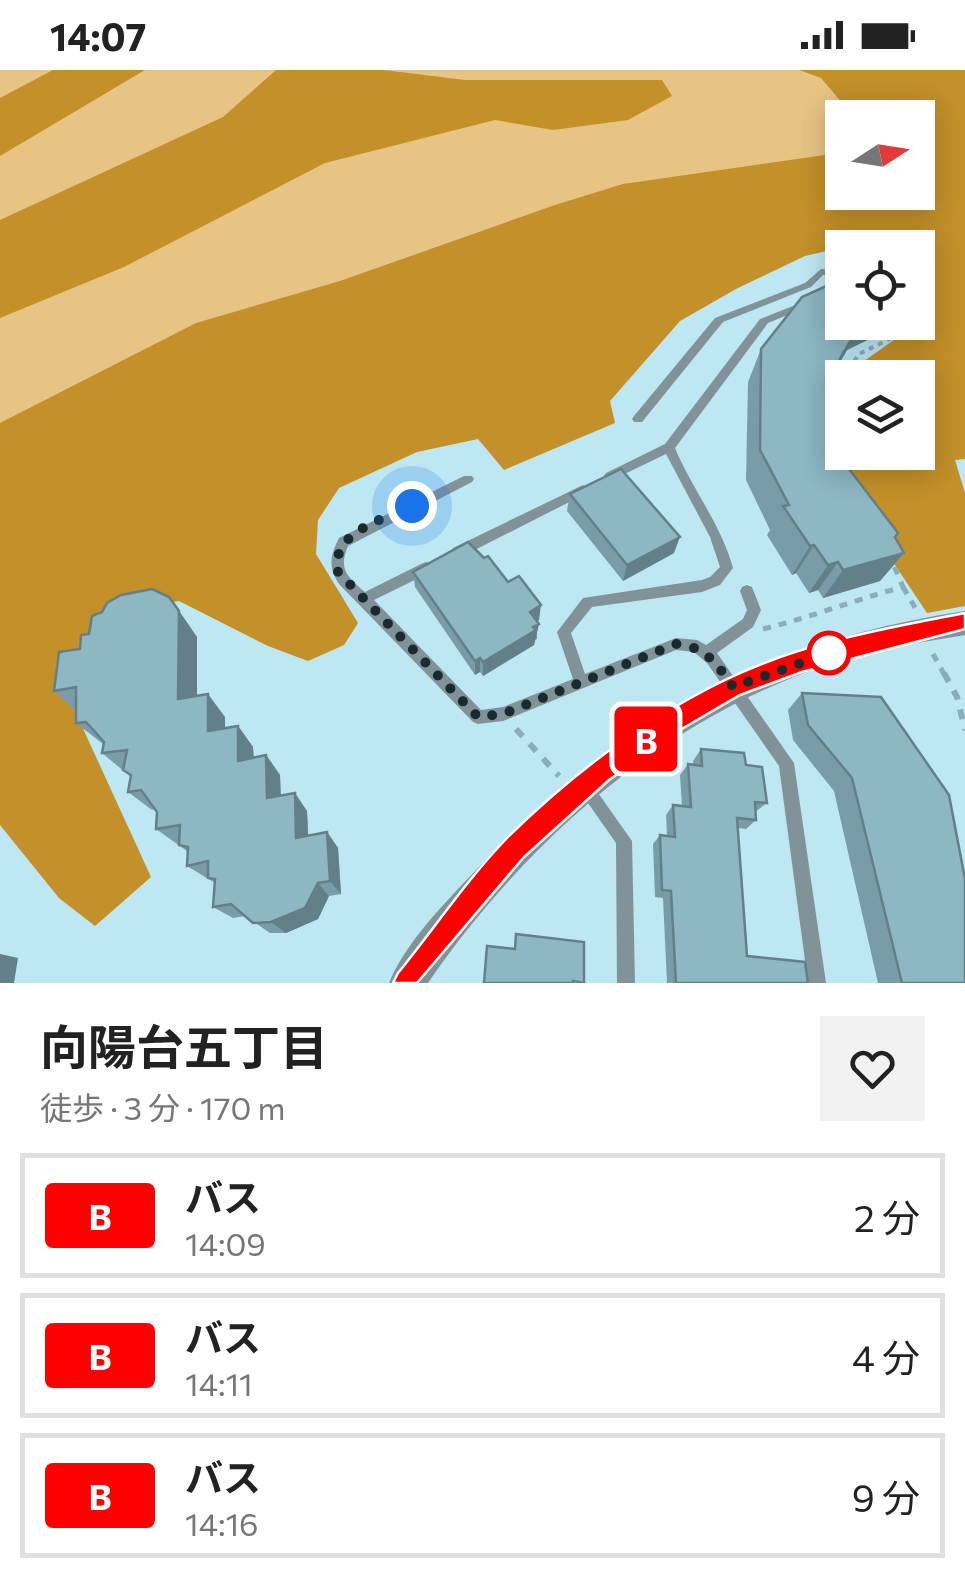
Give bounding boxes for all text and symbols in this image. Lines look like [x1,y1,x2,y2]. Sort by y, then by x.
text: 14:07 [50,12,146,59]
north arrow [825,100,935,210]
map controls [825,100,935,470]
button: locate [825,230,935,340]
button: layers [825,360,935,470]
your location [387,481,437,531]
unlabelled marker [808,632,850,674]
line badge: B [614,706,678,772]
text: B [634,718,658,761]
text: 向陽台五丁目 [40,1016,328,1075]
button: heart [820,1016,925,1121]
text: 徒歩 · 3 分 · 170 m [40,1087,285,1127]
text: バス [185,1173,261,1220]
text: 2 分 [854,1193,920,1240]
text: B [88,1194,112,1237]
text: 14:09 [185,1223,266,1263]
text: バス [185,1313,261,1360]
text: 4 分 [852,1333,920,1380]
text: B [88,1334,112,1377]
text: 14:11 [185,1363,253,1403]
text: バス [185,1453,261,1500]
text: 9 分 [852,1473,920,1520]
text: B [88,1474,112,1517]
text: 14:16 [185,1503,259,1543]

